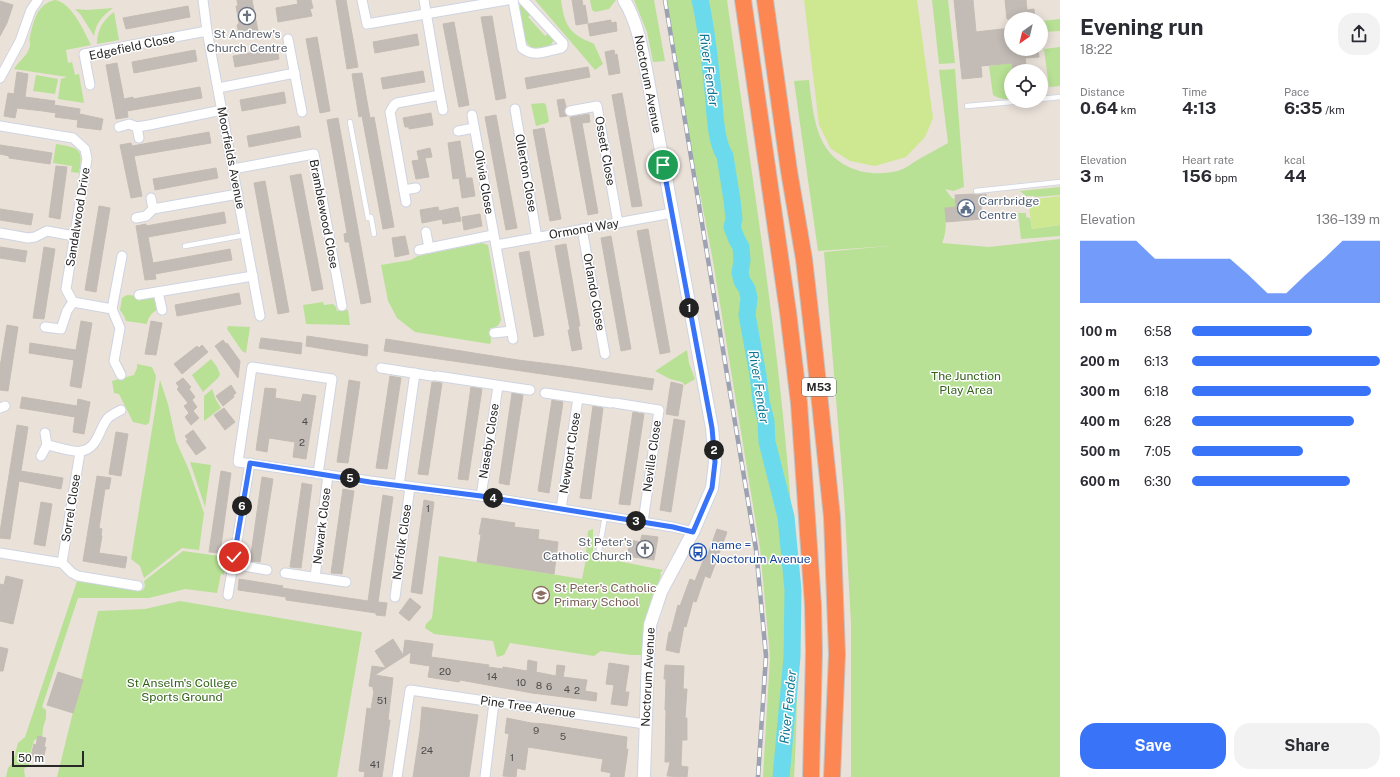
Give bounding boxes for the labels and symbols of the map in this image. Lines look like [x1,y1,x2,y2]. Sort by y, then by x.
church icon: St Andrew's Church Centre [237,6,257,26]
north arrow [1004,12,1048,56]
place label: St Andrew's Church Centre [207,27,288,55]
street label: Edgefield Close [88,31,176,63]
water label: River Fender [696,32,722,108]
street label: Noctorum Avenue [632,34,664,134]
street label: Moorfields Avenue [214,106,248,210]
street label: Ossett Close [592,115,618,187]
street label: Ollerton Close [512,133,540,213]
pin [646,148,680,182]
street label: Olivia Close [471,149,497,215]
street label: Bramblewood Close [307,158,341,270]
street label: Sandalwood Drive [63,166,93,268]
place label: Carrbridge Centre [979,194,1039,222]
public building icon: Carrbridge Centre [956,198,976,218]
street label: Ormond Way [548,216,621,242]
street label: Orlando Close [580,252,608,332]
pin: 1 [679,298,699,318]
water label: River Fender [746,349,772,425]
park label: The Junction Play Area [931,369,1001,397]
road number: M53 [802,378,836,396]
street label: Naseby Close [476,402,502,480]
street label: Newport Close [557,411,583,495]
house number: 4 [302,415,308,427]
street label: Neville Close [640,419,664,493]
house number: 2 [299,436,305,448]
pin: 2 [704,440,724,460]
pin: 5 [340,468,360,488]
street label: Sorrel Close [59,473,83,543]
street label: Newark Close [310,487,334,565]
pin: 4 [483,488,503,508]
pin: 6 [232,496,252,516]
house number: 1 [426,502,430,514]
street label: Norfolk Close [390,503,414,581]
pin: 3 [626,511,646,531]
place label: St Peter's Catholic Church [543,535,632,563]
place label: name = Noctorum Avenue [711,538,811,566]
church icon: St Peter's Catholic Church [635,539,655,559]
pin [217,540,251,574]
bus stop icon: name = Noctorum Avenue [688,542,708,562]
place label: St Peter's Catholic Primary School [554,581,657,609]
school or university icon: St Peter's Catholic Primary School [531,585,551,605]
street label: Noctorum Avenue [638,627,658,727]
house number: 20 [439,665,451,677]
water label: River Fender [777,669,799,745]
house number: 14 [487,670,497,682]
park label: St Anselm's College Sports Ground [127,676,237,704]
house number: 10 [516,676,526,688]
house number: 8 [536,679,542,691]
house number: 6 [546,680,552,692]
house number: 4 [564,683,570,695]
house number: 2 [574,684,580,696]
street label: Pine Tree Avenue [479,693,577,721]
house number: 51 [377,694,387,706]
house number: 9 [533,724,539,736]
house number: 5 [560,730,566,742]
house number: 24 [421,744,433,756]
scale bar [12,749,84,768]
house number: 1 [510,751,514,763]
house number: 41 [370,758,380,770]

